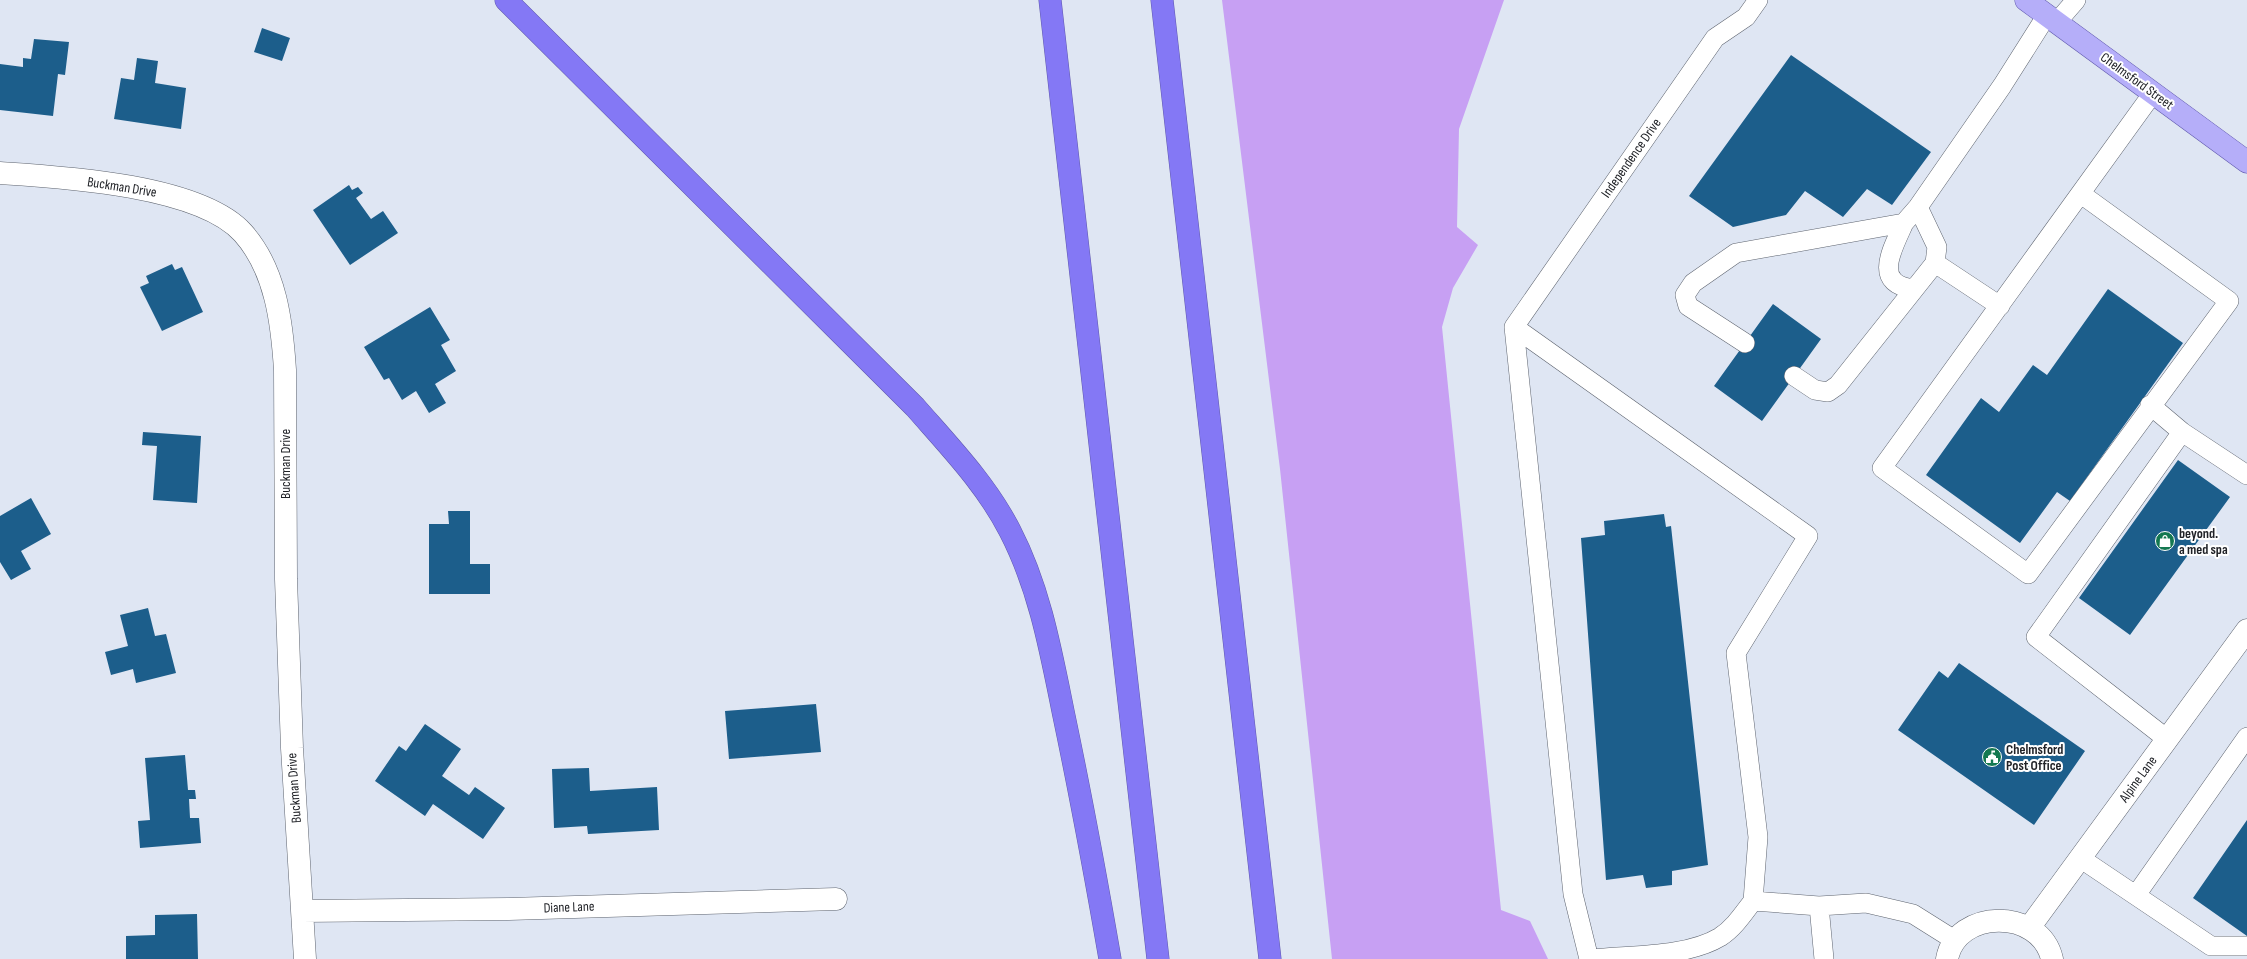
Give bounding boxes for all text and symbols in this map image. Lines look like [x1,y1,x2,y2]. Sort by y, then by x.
street label: Chelmsford Street [2097,49,2177,113]
street label: Independence Drive [1597,115,1665,201]
street label: Buckman Drive [86,173,158,201]
street label: Buckman Drive [277,429,294,499]
place label: beyond. a med spa [2179,525,2228,558]
shop icon: beyond. a med spa [2154,530,2176,552]
place label: Chelmsford Post Office [2006,741,2063,774]
public building icon: Chelmsford Post Office [1981,746,2003,768]
street label: Buckman Drive [283,752,305,824]
street label: Alpine Lane [2115,752,2161,806]
street label: Diane Lane [543,898,595,916]

